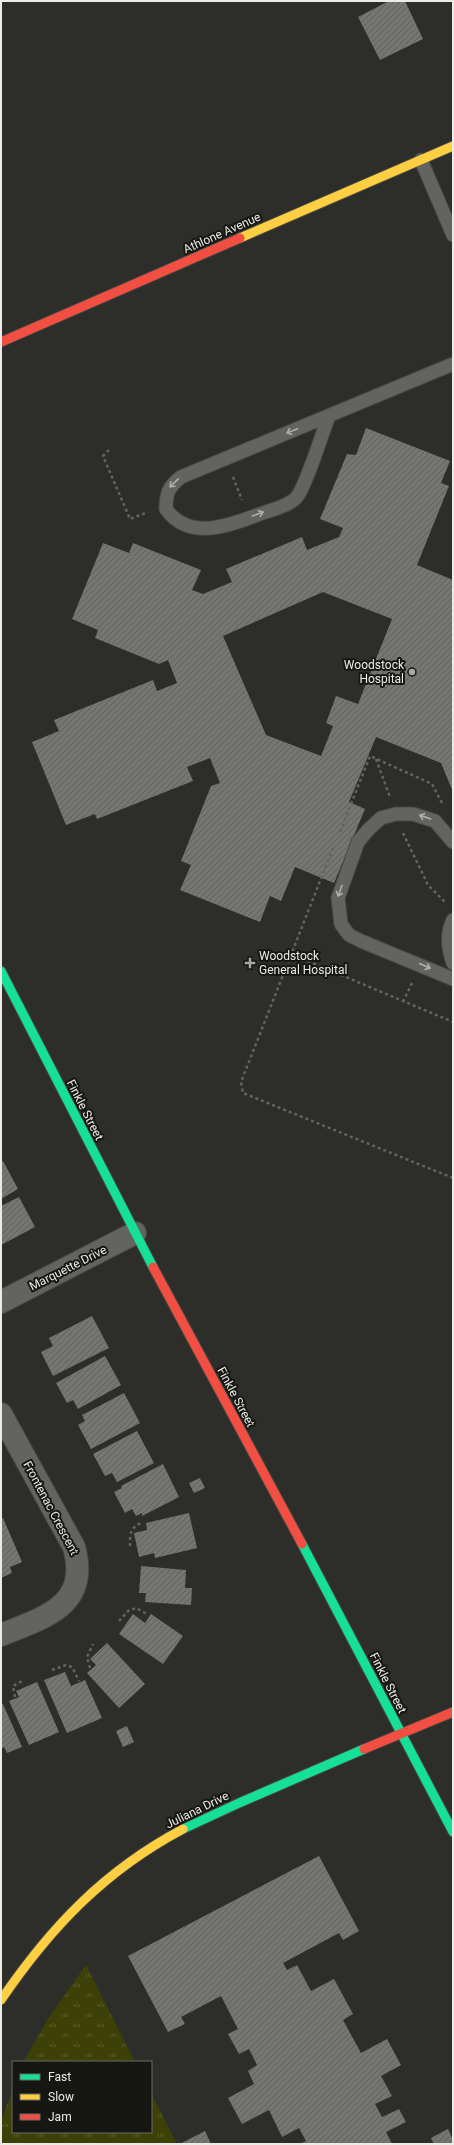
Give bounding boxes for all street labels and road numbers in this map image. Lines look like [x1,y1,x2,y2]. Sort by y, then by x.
street label: Athlone Avenue [181,210,263,256]
street label: Finkle Street [64,1077,106,1143]
street label: Marquette Drive [27,1242,109,1294]
street label: Finkle Street [214,1364,258,1430]
street label: Frontenac Crescent [20,1459,82,1557]
street label: Finkle Street [367,1650,409,1716]
street label: Juliana Drive [163,1789,231,1831]

